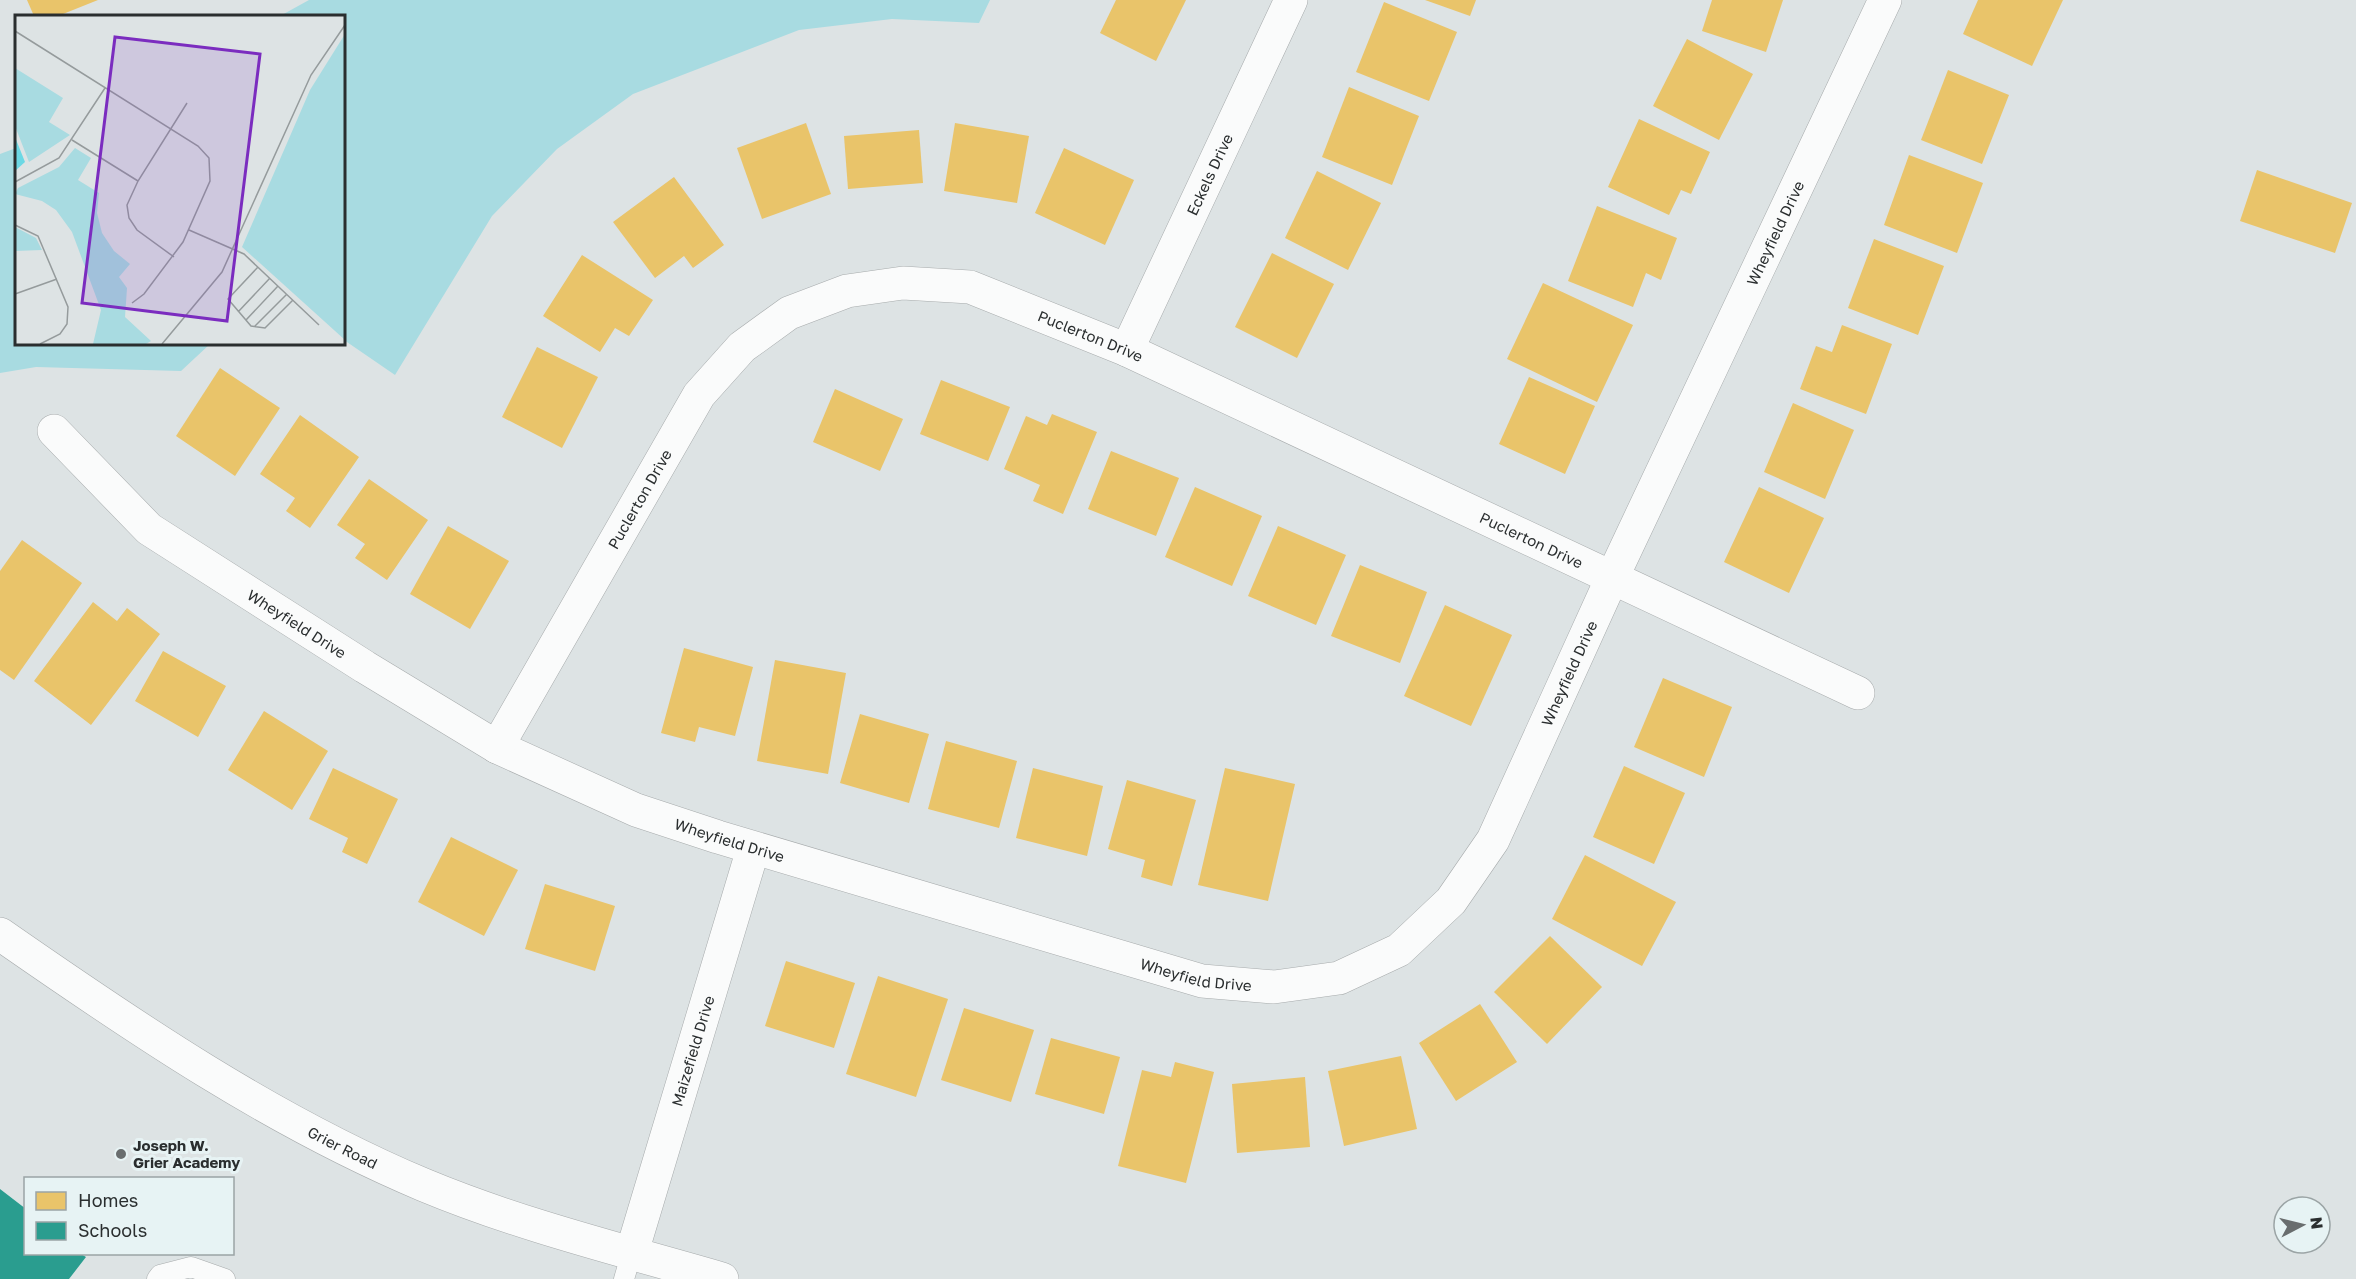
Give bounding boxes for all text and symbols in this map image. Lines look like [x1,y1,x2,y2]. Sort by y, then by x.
inset map [15,15,345,345]
street label: Eckels Drive [1183,130,1236,218]
street label: Wheyfield Drive [1743,177,1808,288]
street label: Puclerton Drive [1035,306,1146,365]
street label: Puclerton Drive [604,446,675,552]
street label: Puclerton Drive [1477,508,1586,572]
street label: Wheyfield Drive [244,585,350,662]
street label: Wheyfield Drive [1537,617,1601,729]
street label: Wheyfield Drive [672,814,787,865]
street label: Wheyfield Drive [1138,954,1253,994]
street label: Maizefield Drive [667,993,718,1108]
street label: Grier Road [305,1122,380,1172]
place label: Joseph W. Grier Academy [133,1136,240,1171]
marker: Joseph W. Grier Academy [114,1147,128,1161]
legend [24,1177,234,1255]
text: Homes [78,1189,138,1211]
north arrow [2272,1195,2332,1255]
text: N [2306,1216,2328,1230]
text: Schools [78,1219,147,1241]

